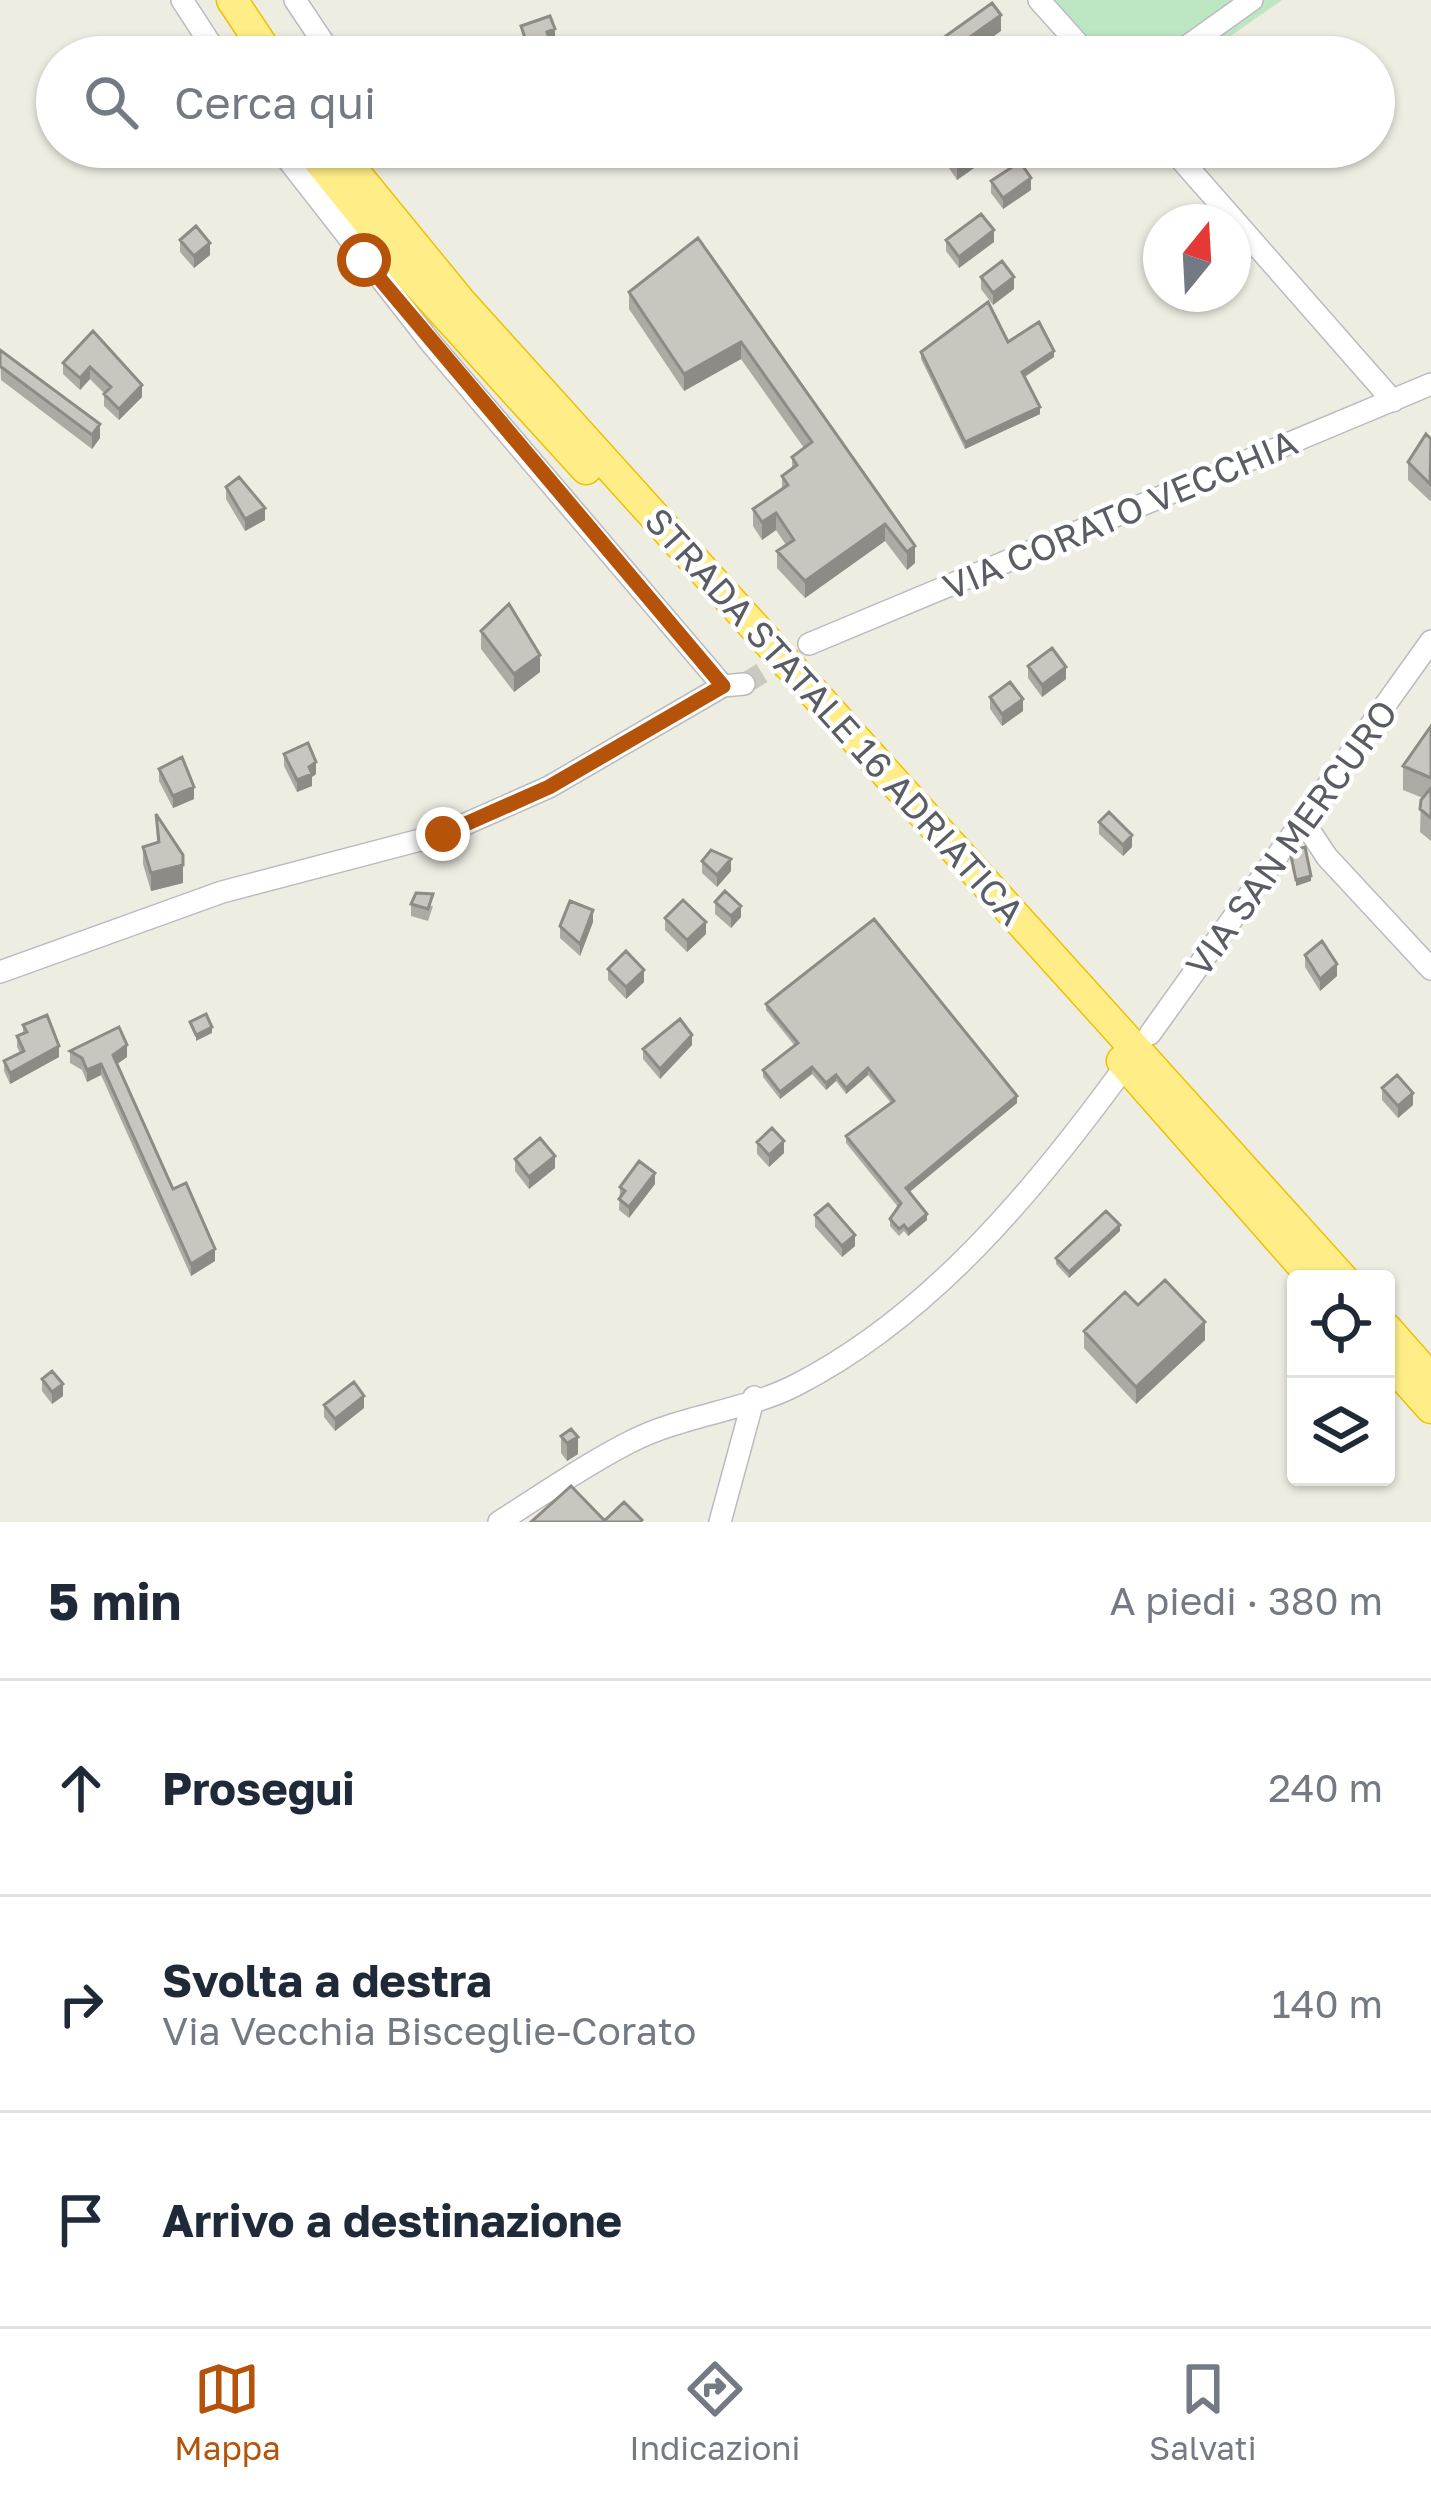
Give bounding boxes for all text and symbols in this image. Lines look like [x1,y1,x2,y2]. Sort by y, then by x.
search box [36,36,1395,168]
icon: search [78,69,144,135]
text: Cerca qui [174,75,376,129]
north arrow [1143,204,1251,312]
route start [337,233,391,287]
street label: VIA CORATO VECCHIA [937,420,1303,608]
street label: STRADA STATALE 16 ADRIATICA [636,499,1034,933]
street label: VIA SAN MERCURO [1176,691,1406,985]
route end [416,807,470,861]
map controls [1287,1270,1395,1486]
button: locate [1287,1270,1395,1378]
button: layers [1287,1378,1395,1486]
text: 5 min [48,1570,181,1631]
text: A piedi · 380 m [1109,1577,1383,1624]
icon: ahead [48,1755,114,1821]
text: Prosegui [162,1761,355,1815]
text: 240 m [1268,1764,1383,1811]
text: Svolta a destra [162,1953,492,2007]
icon: right [48,1971,114,2037]
text: 140 m [1272,1980,1383,2027]
text: Via Vecchia Bisceglie-Corato [162,2007,696,2054]
icon: arrive [48,2187,114,2253]
text: Arrivo a destinazione [162,2193,622,2247]
tab: Mappa [174,2356,281,2467]
tab: Indicazioni [629,2356,800,2467]
tab: Salvati [1149,2356,1257,2467]

